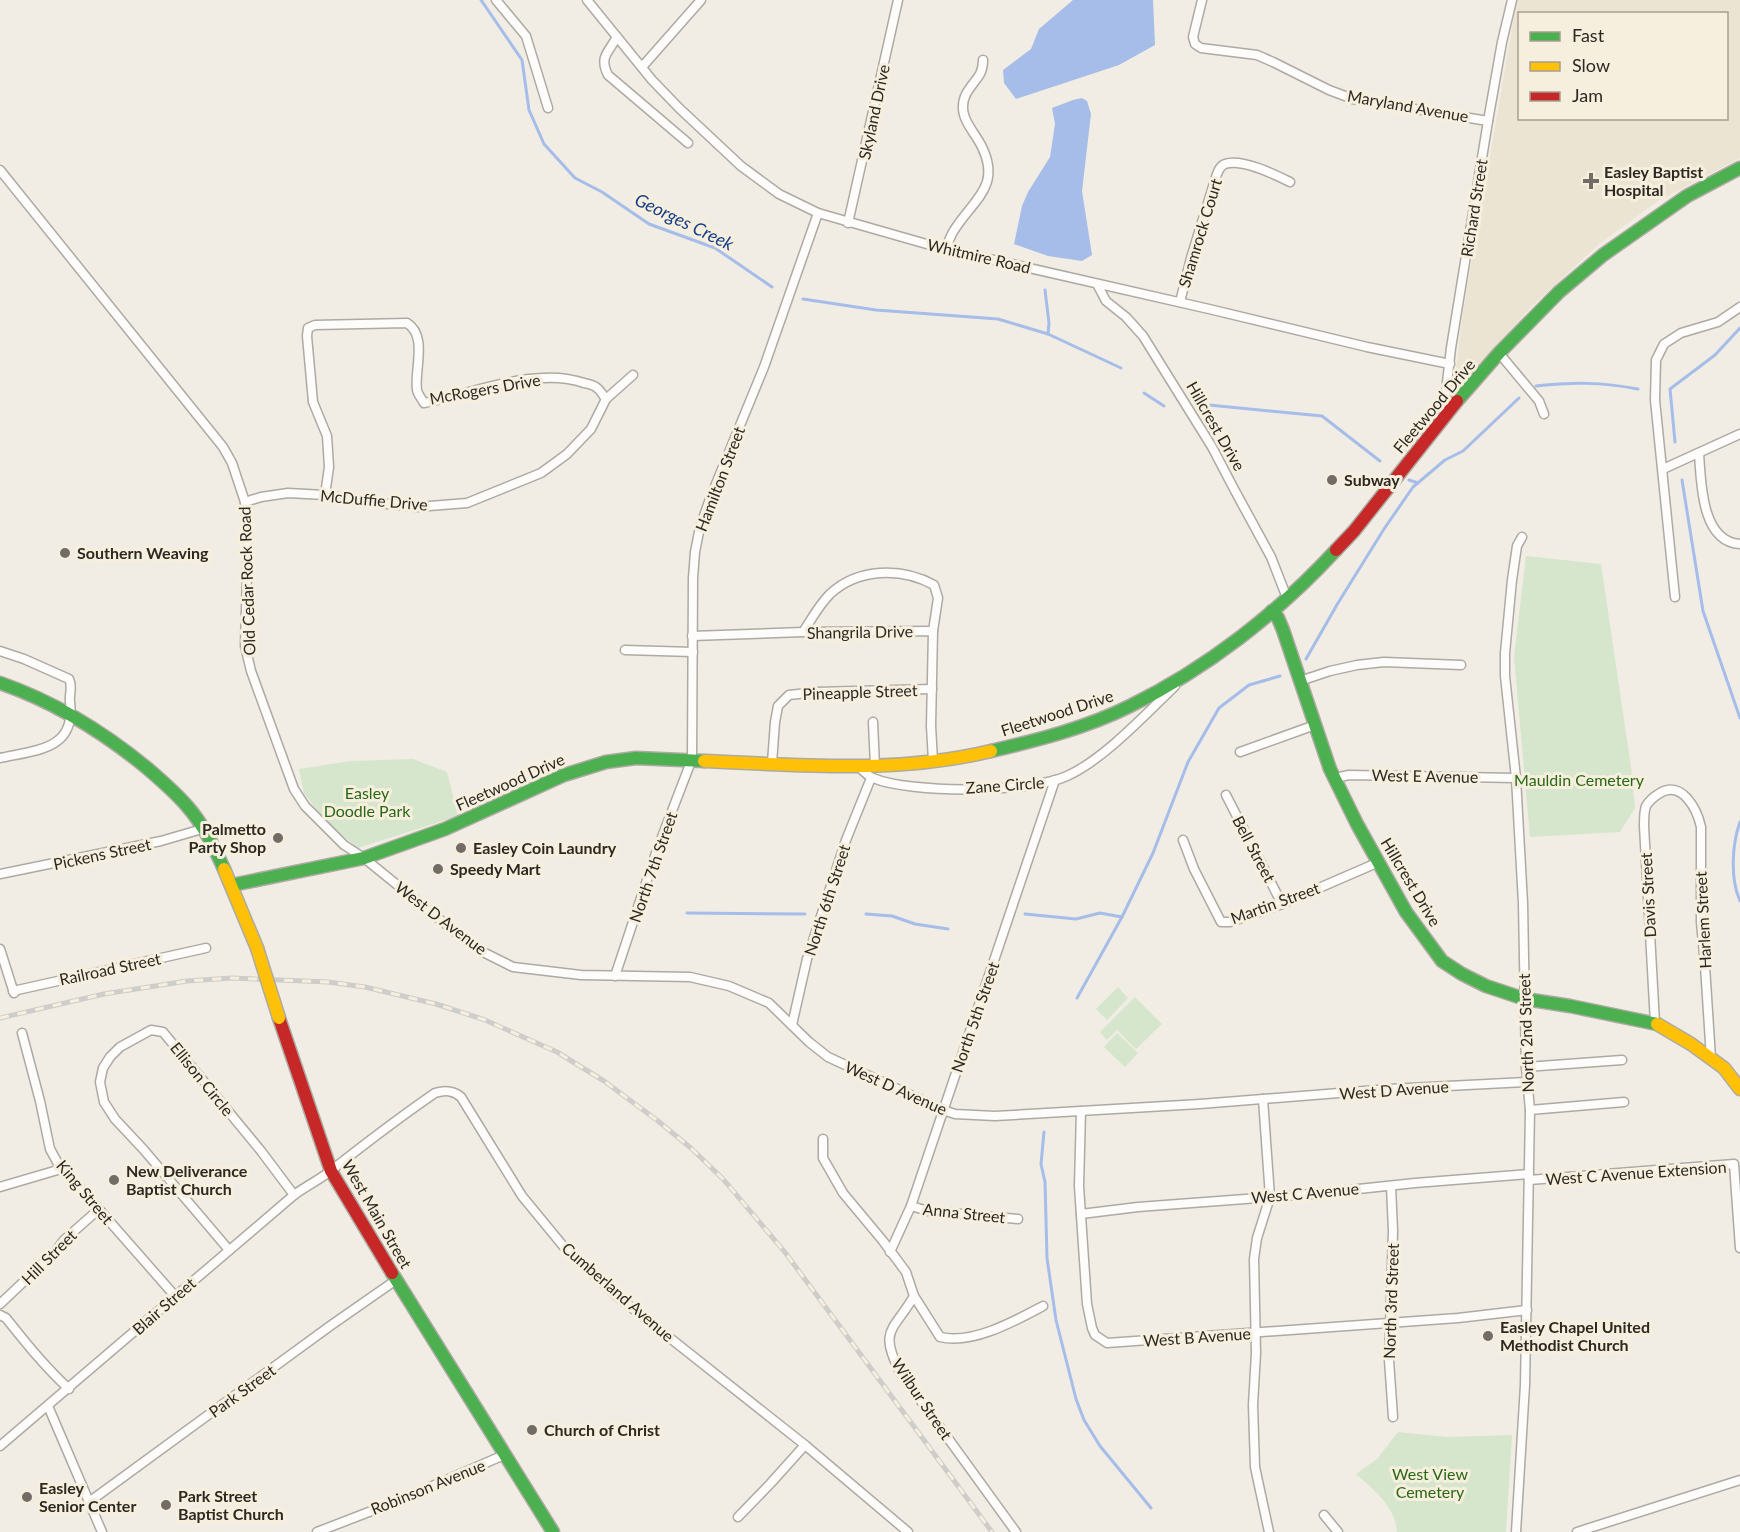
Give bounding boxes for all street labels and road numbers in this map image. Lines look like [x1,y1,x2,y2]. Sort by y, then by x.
street label: Skyland Drive [854,63,893,161]
street label: Maryland Avenue [1346,85,1470,126]
street label: Richard Street [1456,157,1491,258]
street label: Shamrock Court [1174,176,1225,290]
street label: Whitmire Road [926,234,1033,277]
street label: Fleetwood Drive [1389,355,1479,457]
street label: McRogers Drive [428,369,542,408]
street label: Hillcrest Drive [1183,378,1250,474]
street label: Hamilton Street [691,424,748,534]
street label: McDuffie Drive [319,485,429,514]
street label: Old Cedar Rock Road [234,506,259,656]
street label: Shangrila Drive [807,621,913,642]
street label: Pineapple Street [802,680,918,703]
street label: Fleetwood Drive [998,685,1115,740]
street label: Fleetwood Drive [452,749,567,814]
street label: West E Avenue [1372,765,1478,786]
street label: Zane Circle [965,772,1045,797]
street label: North 7th Street [625,809,680,925]
street label: Bell Street [1229,812,1280,885]
street label: Pickens Street [51,834,153,873]
street label: Hillcrest Drive [1378,834,1445,929]
street label: North 6th Street [800,842,854,958]
street label: Davis Street [1636,852,1659,938]
street label: Harlem Street [1690,871,1715,969]
street label: West D Avenue [392,877,491,958]
street label: Martin Street [1228,878,1322,927]
street label: Railroad Street [57,948,163,989]
street label: North 5th Street [947,959,1002,1075]
street label: North 2nd Street [1514,973,1537,1093]
street label: Ellison Circle [167,1038,238,1119]
street label: West D Avenue [842,1057,950,1119]
street label: West D Avenue [1339,1076,1449,1103]
street label: King Street [53,1156,118,1228]
street label: West Main Street [339,1156,416,1272]
street label: West C Avenue Extension [1545,1157,1727,1188]
street label: West C Avenue [1250,1178,1360,1207]
street label: Anna Street [922,1199,1006,1226]
street label: Hill Street [17,1225,80,1288]
street label: Cumberland Avenue [559,1238,678,1345]
street label: North 3rd Street [1379,1243,1402,1359]
street label: Blair Street [128,1273,199,1338]
street label: West B Avenue [1143,1323,1251,1350]
street label: Wilbur Street [888,1355,957,1443]
street label: Park Street [205,1360,279,1421]
street label: Robinson Avenue [368,1455,488,1518]

